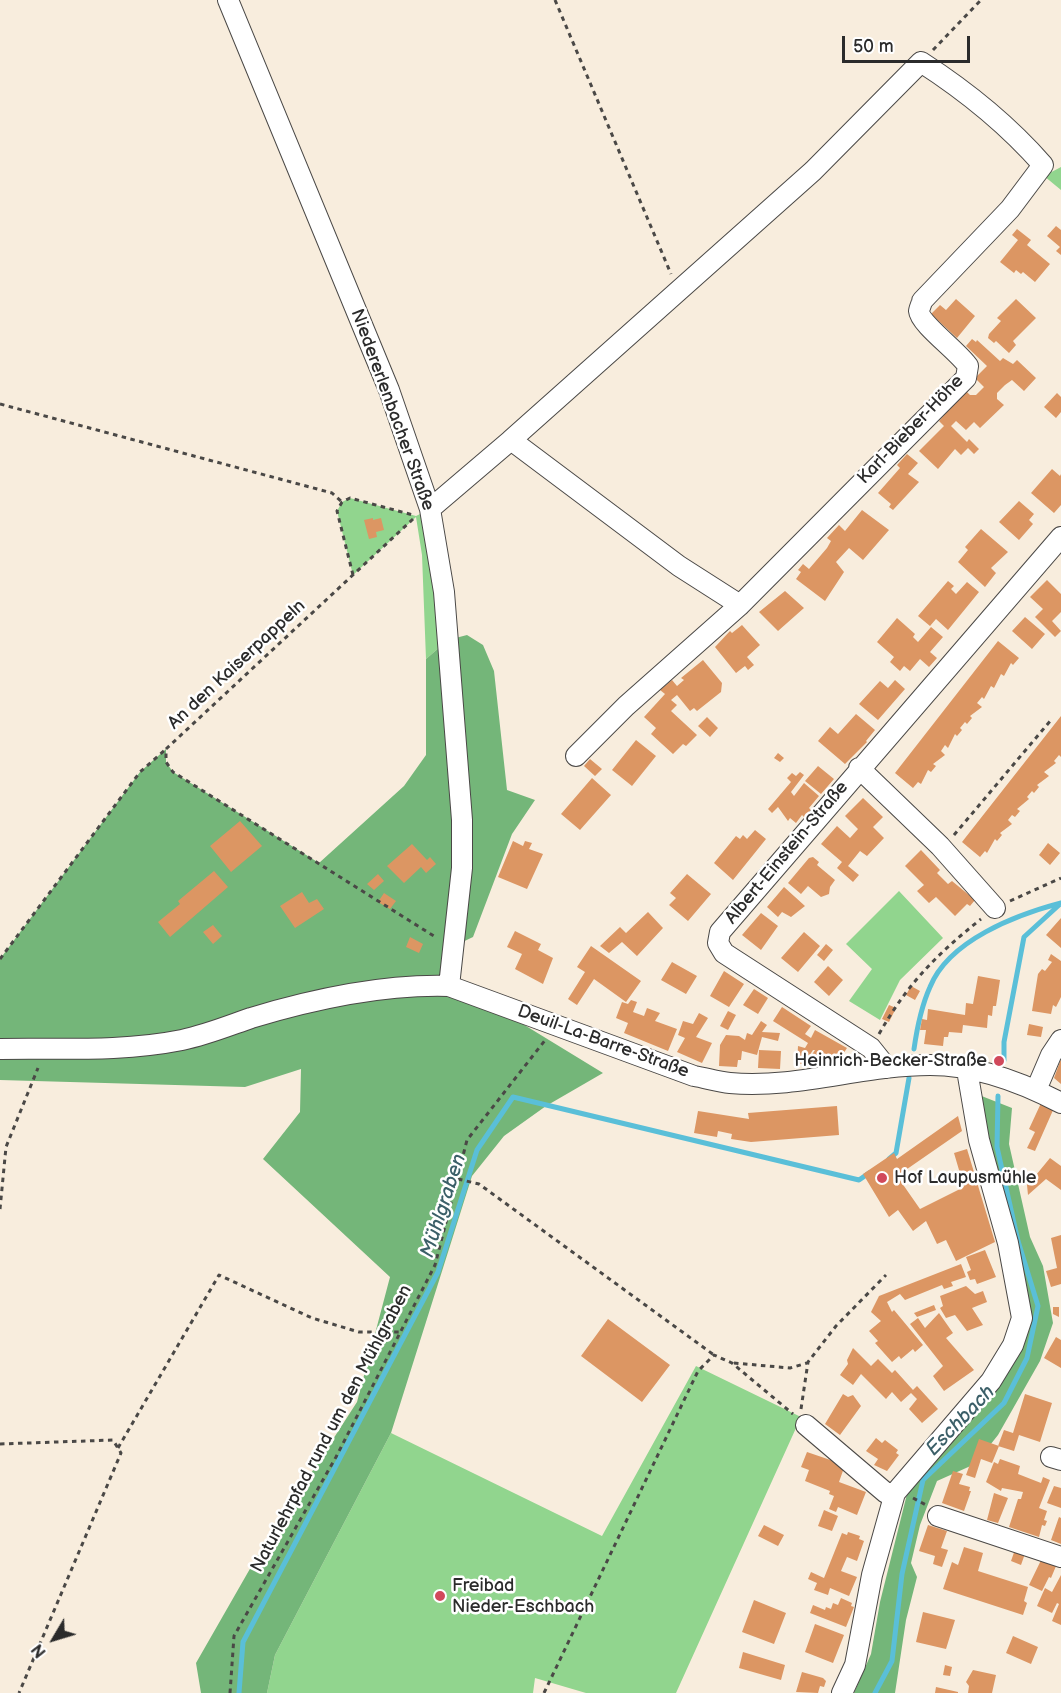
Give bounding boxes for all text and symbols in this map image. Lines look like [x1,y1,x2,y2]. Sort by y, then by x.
scale bar [845,24,972,62]
text: 50 m [853,36,894,57]
street label: Niedererlenbacher Straße [345,306,439,514]
street label: Karl-Bieber-Höhe [853,371,969,489]
street label: An den Kaiserpappeln [164,596,310,734]
street label: Albert-Einstein-Straße [721,777,853,929]
street label: Deuil-La-Barre-Straße [514,1001,692,1083]
place label: Heinrich-Becker-Straße [794,1050,987,1072]
marker: Heinrich-Becker-Straße [992,1054,1006,1068]
water label: Mühlgraben [416,1151,472,1261]
place label: Hof Laupusmühle [894,1167,1036,1189]
marker: Hof Laupusmühle [875,1171,889,1185]
street label: Naturlehrpfad rund um den Mühlgraben [247,1282,417,1576]
water label: Eschbach [922,1381,1000,1461]
place label: Freibad Nieder-Eschbach [452,1575,594,1618]
marker: Freibad Nieder-Eschbach [433,1589,447,1603]
north arrow [24,1609,84,1669]
text: N [28,1640,51,1661]

